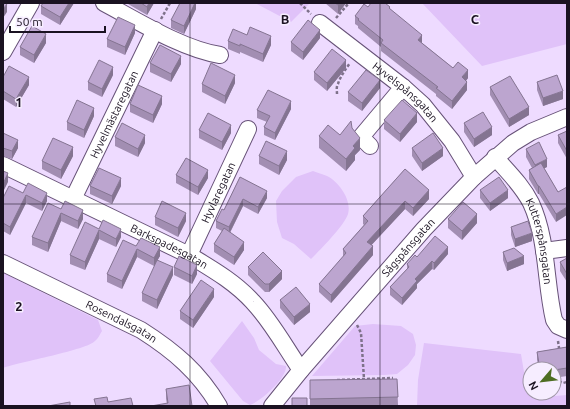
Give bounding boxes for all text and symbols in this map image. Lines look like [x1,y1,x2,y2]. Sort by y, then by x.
scale bar [10,8,105,34]
text: B [281,12,290,26]
text: C [471,12,480,26]
text: 50 m [16,15,43,28]
street label: Hyvelspånsgatan [370,60,440,124]
street label: Hyvelmästaregatan [88,69,140,160]
text: 1 [15,95,23,109]
street label: Hyvlaregatan [199,160,238,225]
street label: Kutterspånsgatan [524,196,554,285]
street label: Sågspånsgatan [379,216,437,279]
street label: Barkspadesgatan [129,222,210,271]
street label: Rosendalsgatan [84,298,159,345]
text: 2 [15,299,23,313]
north arrow [522,361,562,401]
text: N [526,379,540,392]

